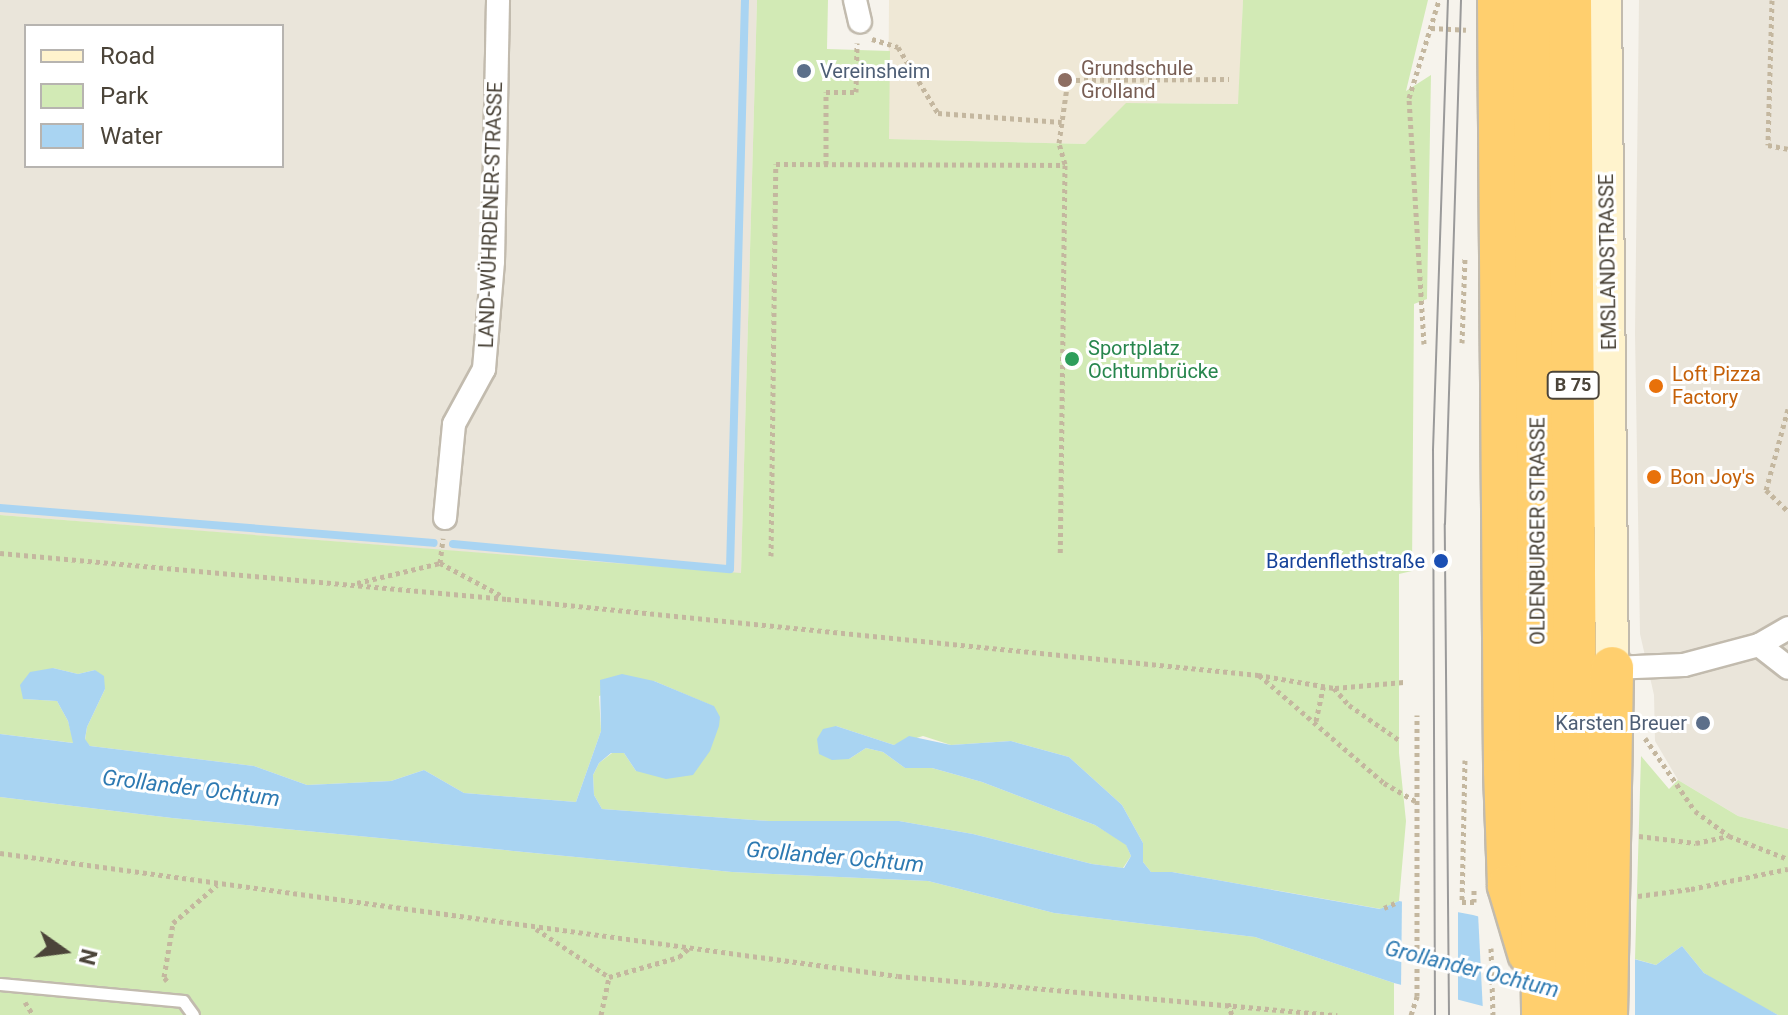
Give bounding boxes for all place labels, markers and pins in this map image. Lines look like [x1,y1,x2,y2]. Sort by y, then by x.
place label: Grundschule Grolland [1081,56,1193,103]
place label: Vereinsheim [820,59,930,83]
marker: Vereinsheim [795,62,813,80]
marker: Grundschule Grolland [1056,71,1074,89]
place label: Sportplatz Ochtumbrücke [1088,336,1218,383]
marker: Sportplatz Ochtumbrücke [1063,350,1081,368]
place label: Loft Pizza Factory [1672,362,1761,409]
marker: Loft Pizza Factory [1647,377,1665,395]
place label: Bon Joy's [1670,465,1755,489]
marker: Bon Joy's [1645,468,1663,486]
place label: Bardenflethstraße [1266,549,1425,573]
marker: Bardenflethstraße [1432,552,1450,570]
place label: Karsten Breuer [1555,711,1687,735]
marker: Karsten Breuer [1694,714,1712,732]

